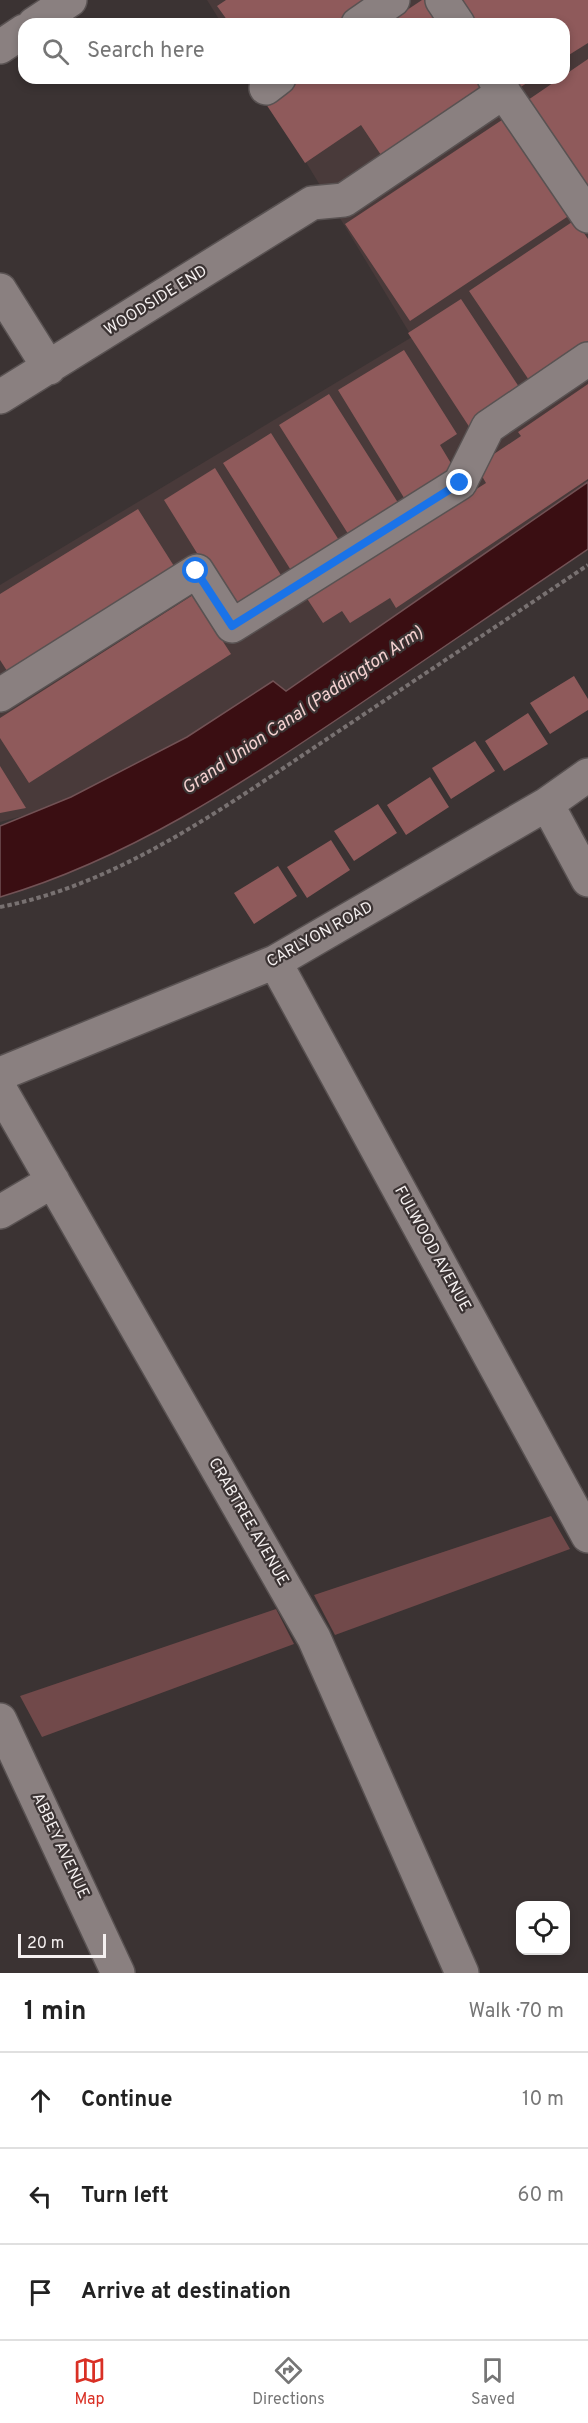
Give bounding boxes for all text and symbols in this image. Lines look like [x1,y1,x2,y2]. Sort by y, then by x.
search box [18,18,570,84]
icon: search [39,35,72,68]
text: Search here [87,38,205,65]
street label: WOODSIDE END [101,261,211,341]
route end [446,469,472,495]
route start [182,557,208,583]
water label: Grand Union Canal (Paddington Arm) [178,622,428,800]
street label: CARLYON ROAD [263,898,377,972]
street label: FULWOOD AVENUE [389,1183,475,1315]
street label: CRABTREE AVENUE [203,1455,293,1589]
street label: ABBEY AVENUE [27,1790,93,1902]
map controls [516,1901,570,1955]
button: locate [516,1901,570,1955]
scale bar [18,1931,106,1958]
text: 20 m [27,1934,64,1954]
text: 1 min [24,1996,86,2029]
text: Walk · 70 m [468,1999,564,2025]
icon: ahead [24,2084,57,2117]
text: Continue [81,2087,172,2114]
text: 10 m [522,2087,564,2113]
icon: left [24,2180,57,2213]
text: Turn left [81,2183,169,2210]
text: 60 m [518,2183,564,2209]
icon: arrive [24,2276,57,2309]
text: Arrive at destination [81,2279,291,2306]
tab: Map [73,2354,106,2410]
tab: Directions [252,2354,325,2410]
tab: Saved [471,2354,515,2410]

